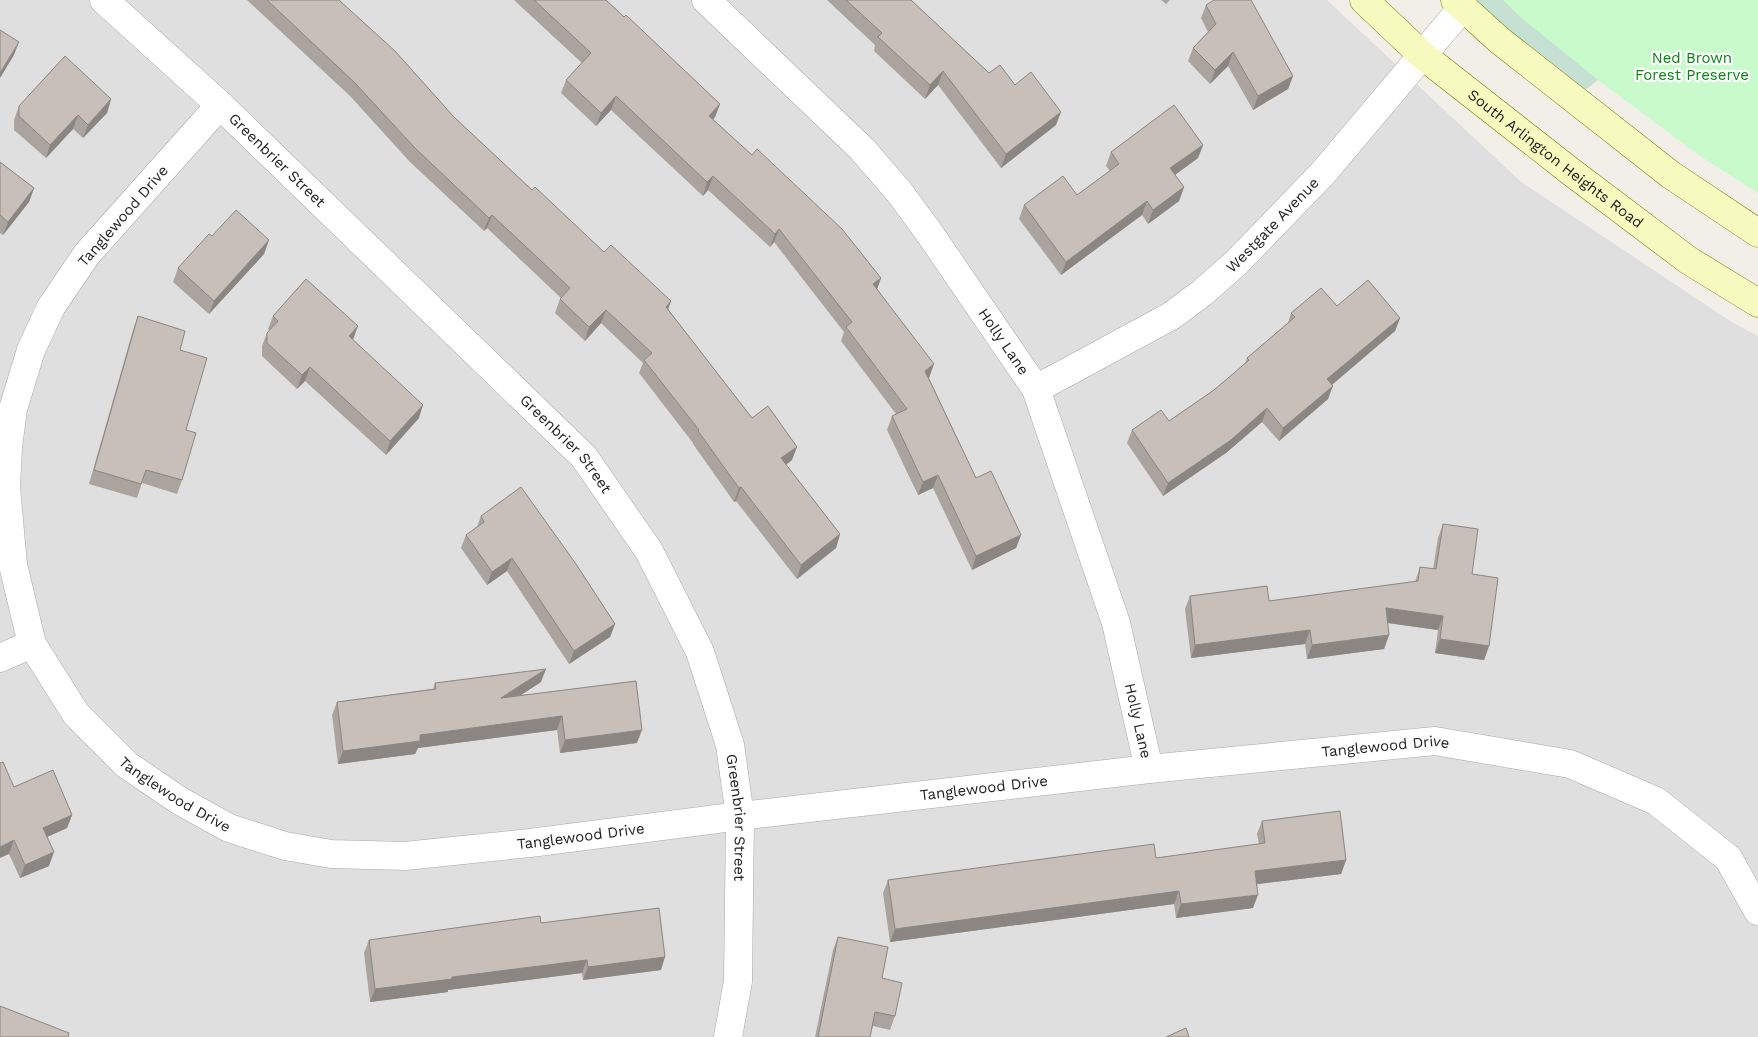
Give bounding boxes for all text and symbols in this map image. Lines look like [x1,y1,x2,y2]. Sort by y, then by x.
park label: Ned Brown Forest Preserve [1635,49,1749,84]
street label: South Arlington Heights Road [1464,85,1647,232]
street label: Greenbrier Street [225,109,330,212]
street label: Tanglewood Drive [74,162,172,270]
street label: Westgate Avenue [1222,174,1323,276]
street label: Holly Lane [975,305,1033,378]
street label: Greenbrier Street [516,391,616,497]
street label: Holly Lane [1121,681,1155,760]
street label: Tanglewood Drive [1321,732,1451,761]
street label: Tanglewood Drive [115,753,234,836]
street label: Greenbrier Street [722,753,749,882]
street label: Tanglewood Drive [919,772,1049,804]
street label: Tanglewood Drive [516,819,646,853]

